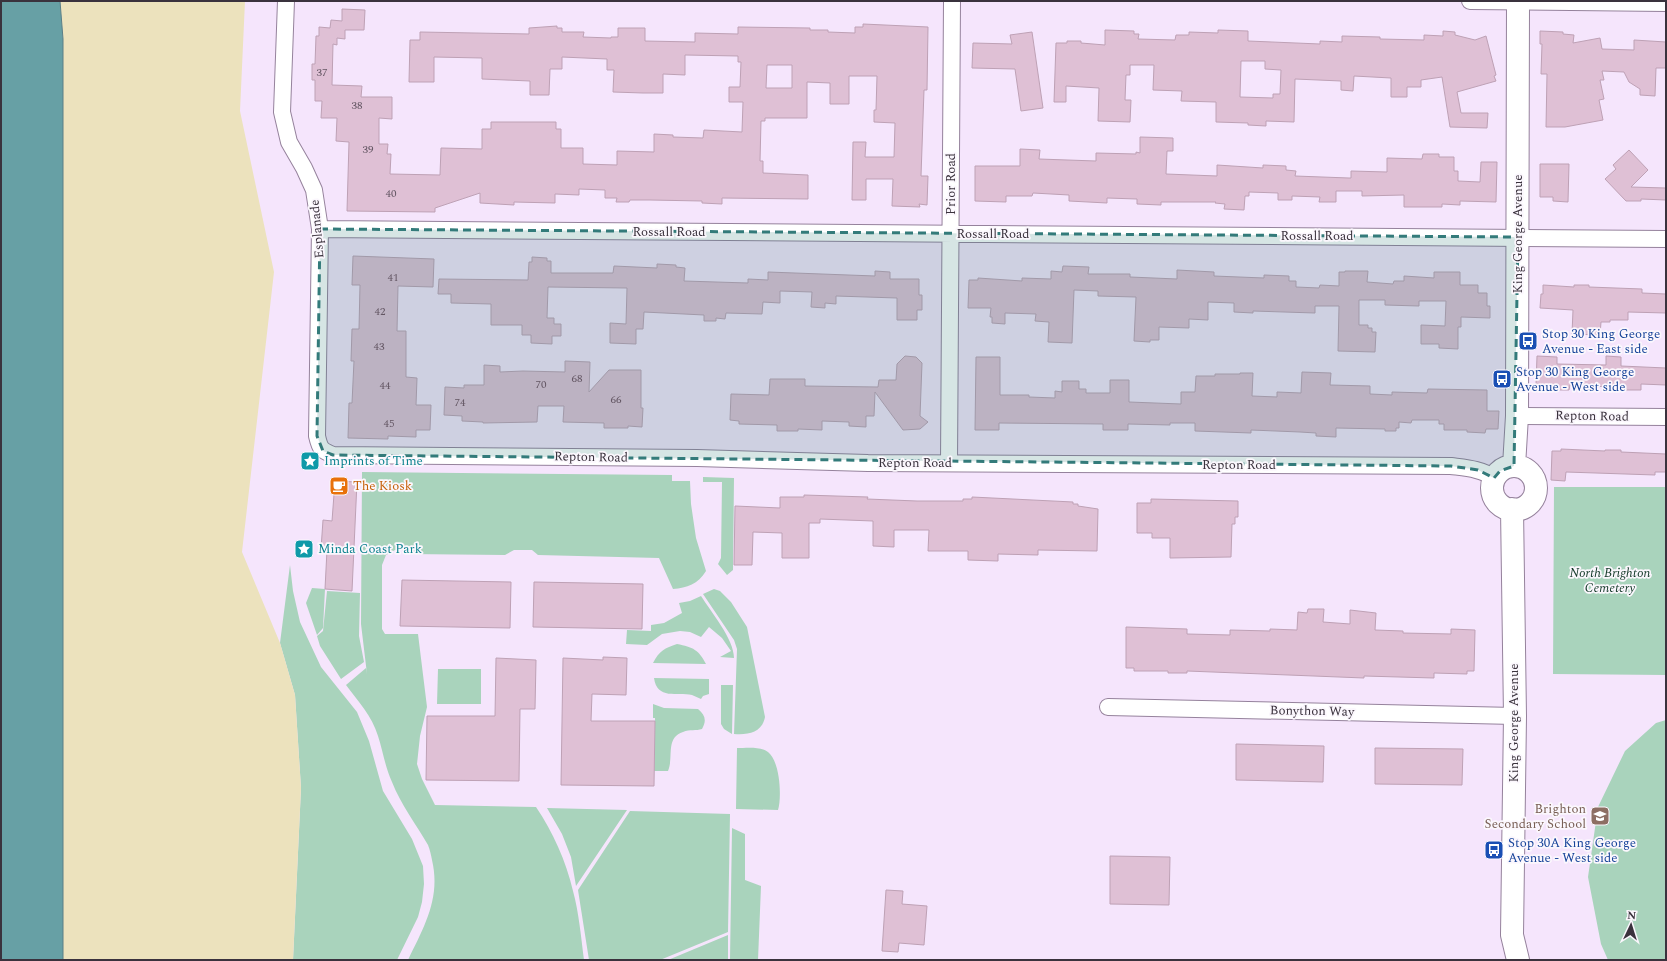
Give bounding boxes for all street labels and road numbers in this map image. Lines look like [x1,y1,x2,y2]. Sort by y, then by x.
street label: Prior Road [941,153,961,215]
street label: King George Avenue [1508,174,1528,294]
street label: Esplanade [304,199,330,259]
street label: Rossall Road [632,222,706,242]
street label: Rossall Road [956,224,1030,244]
street label: Rossall Road [1280,226,1354,246]
street label: Repton Road [1555,405,1629,427]
street label: Repton Road [554,446,628,468]
street label: Repton Road [878,453,952,473]
street label: Repton Road [1202,455,1276,475]
street label: King George Avenue [1504,663,1524,783]
street label: Bonython Way [1270,700,1355,722]

